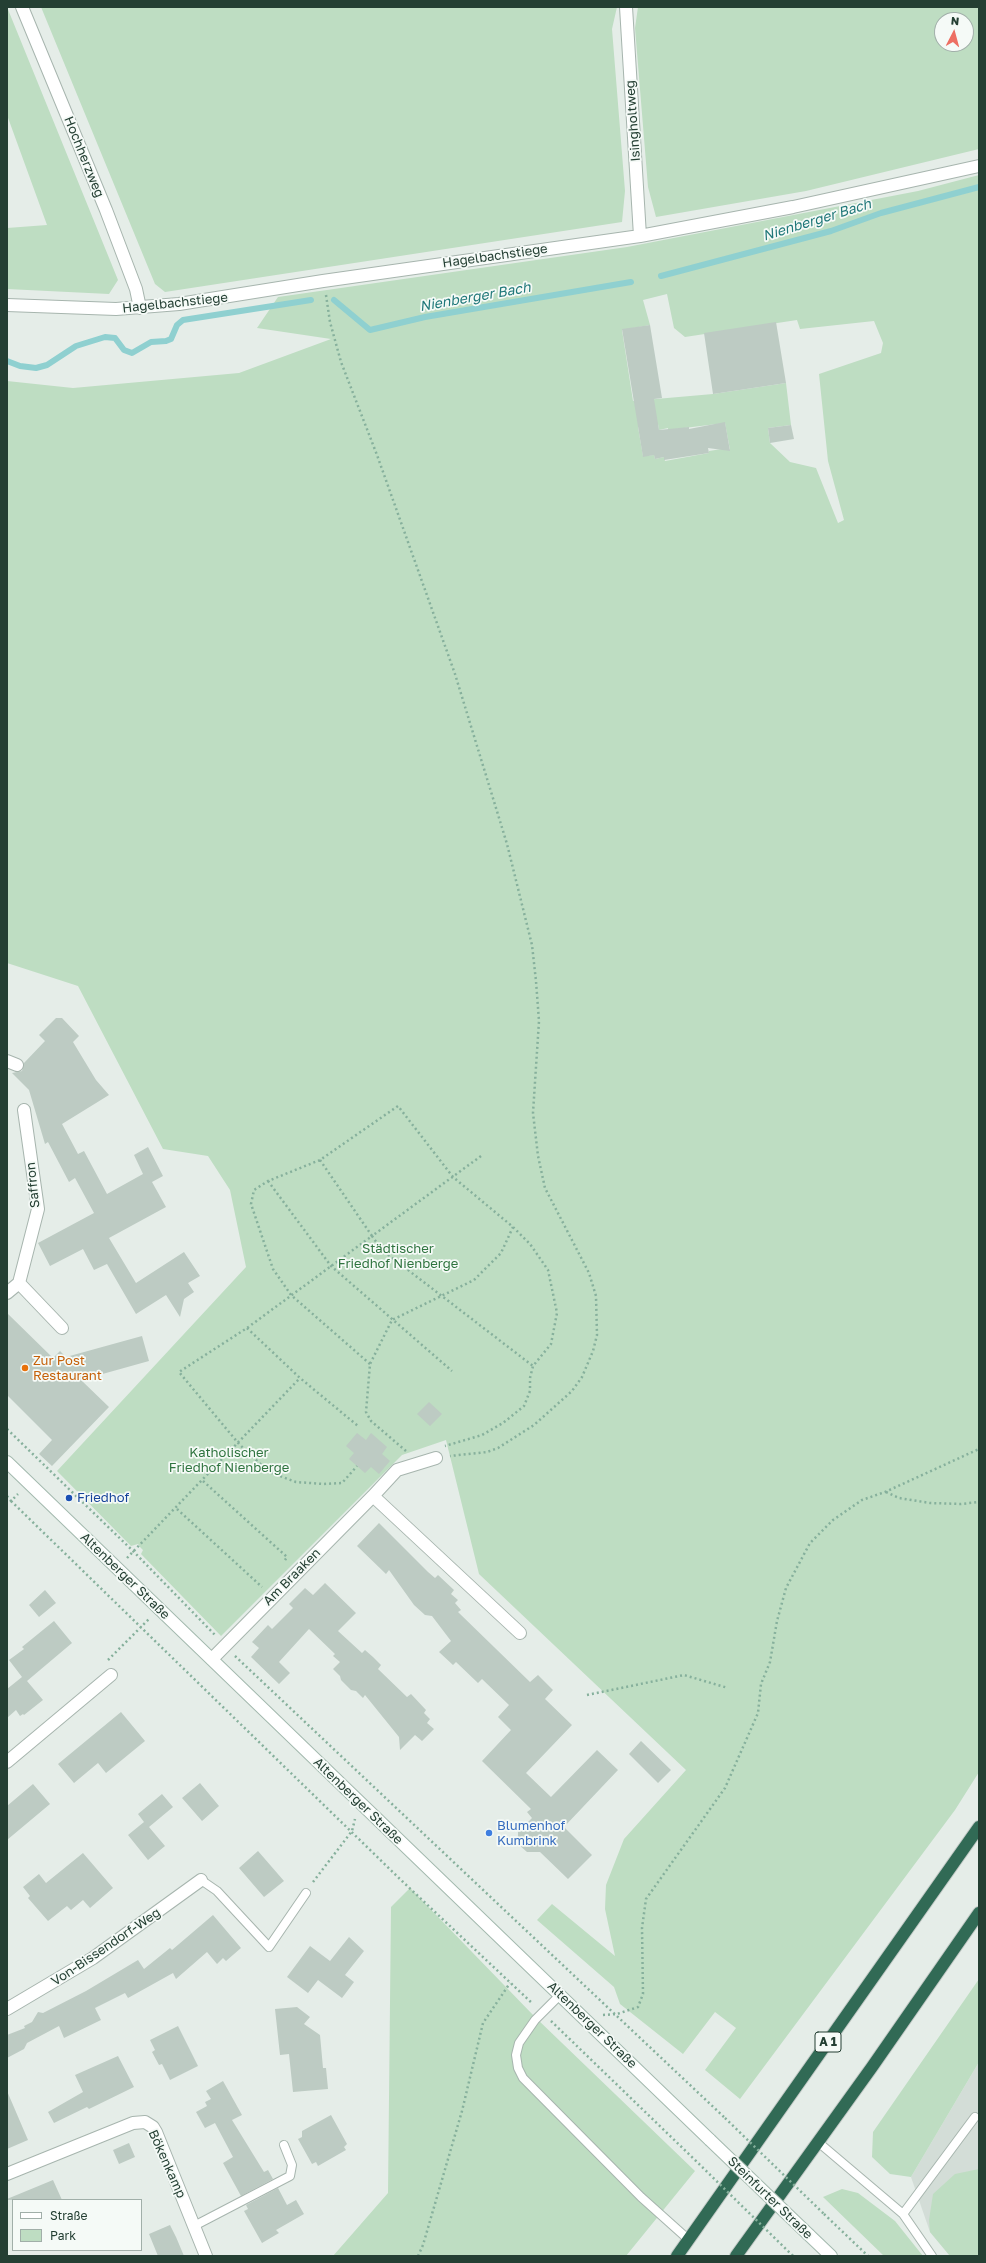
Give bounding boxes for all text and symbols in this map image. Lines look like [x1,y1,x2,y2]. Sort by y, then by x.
north arrow [934,12,974,52]
text: N [950,14,960,27]
street label: Isingholtweg [622,80,644,162]
street label: Hochherzweg [61,114,107,200]
water label: Nienberger Bach [761,196,873,244]
street label: Hagelbachstiege [441,241,549,271]
water label: Nienberger Bach [418,279,532,315]
street label: Hagelbachstiege [121,290,229,316]
street label: Saffron [23,1161,43,1209]
park label: Städtischer Friedhof Nienberge [338,1241,458,1272]
place label: Zur Post Restaurant [33,1353,102,1384]
marker: Zur Post Restaurant [20,1363,30,1373]
park label: Katholischer Friedhof Nienberge [169,1445,289,1476]
place label: Friedhof [77,1490,129,1506]
marker: Friedhof [64,1493,74,1503]
street label: Altenberger Straße [77,1529,173,1623]
street label: Am Braaken [260,1545,324,1609]
street label: Altenberger Straße [310,1754,406,1848]
place label: Blumenhof Kumbrink [497,1818,565,1849]
marker: Blumenhof Kumbrink [484,1828,494,1838]
street label: Von-Bissendorf-Weg [48,1905,164,1989]
street label: Altenberger Straße [544,1978,640,2072]
road number: A 1 [815,2032,841,2052]
street label: Bökenkamp [145,2127,189,2201]
street label: Steinfurter Straße [724,2154,816,2242]
legend [12,2199,142,2251]
text: Straße [50,2208,88,2223]
text: Park [50,2228,76,2243]

